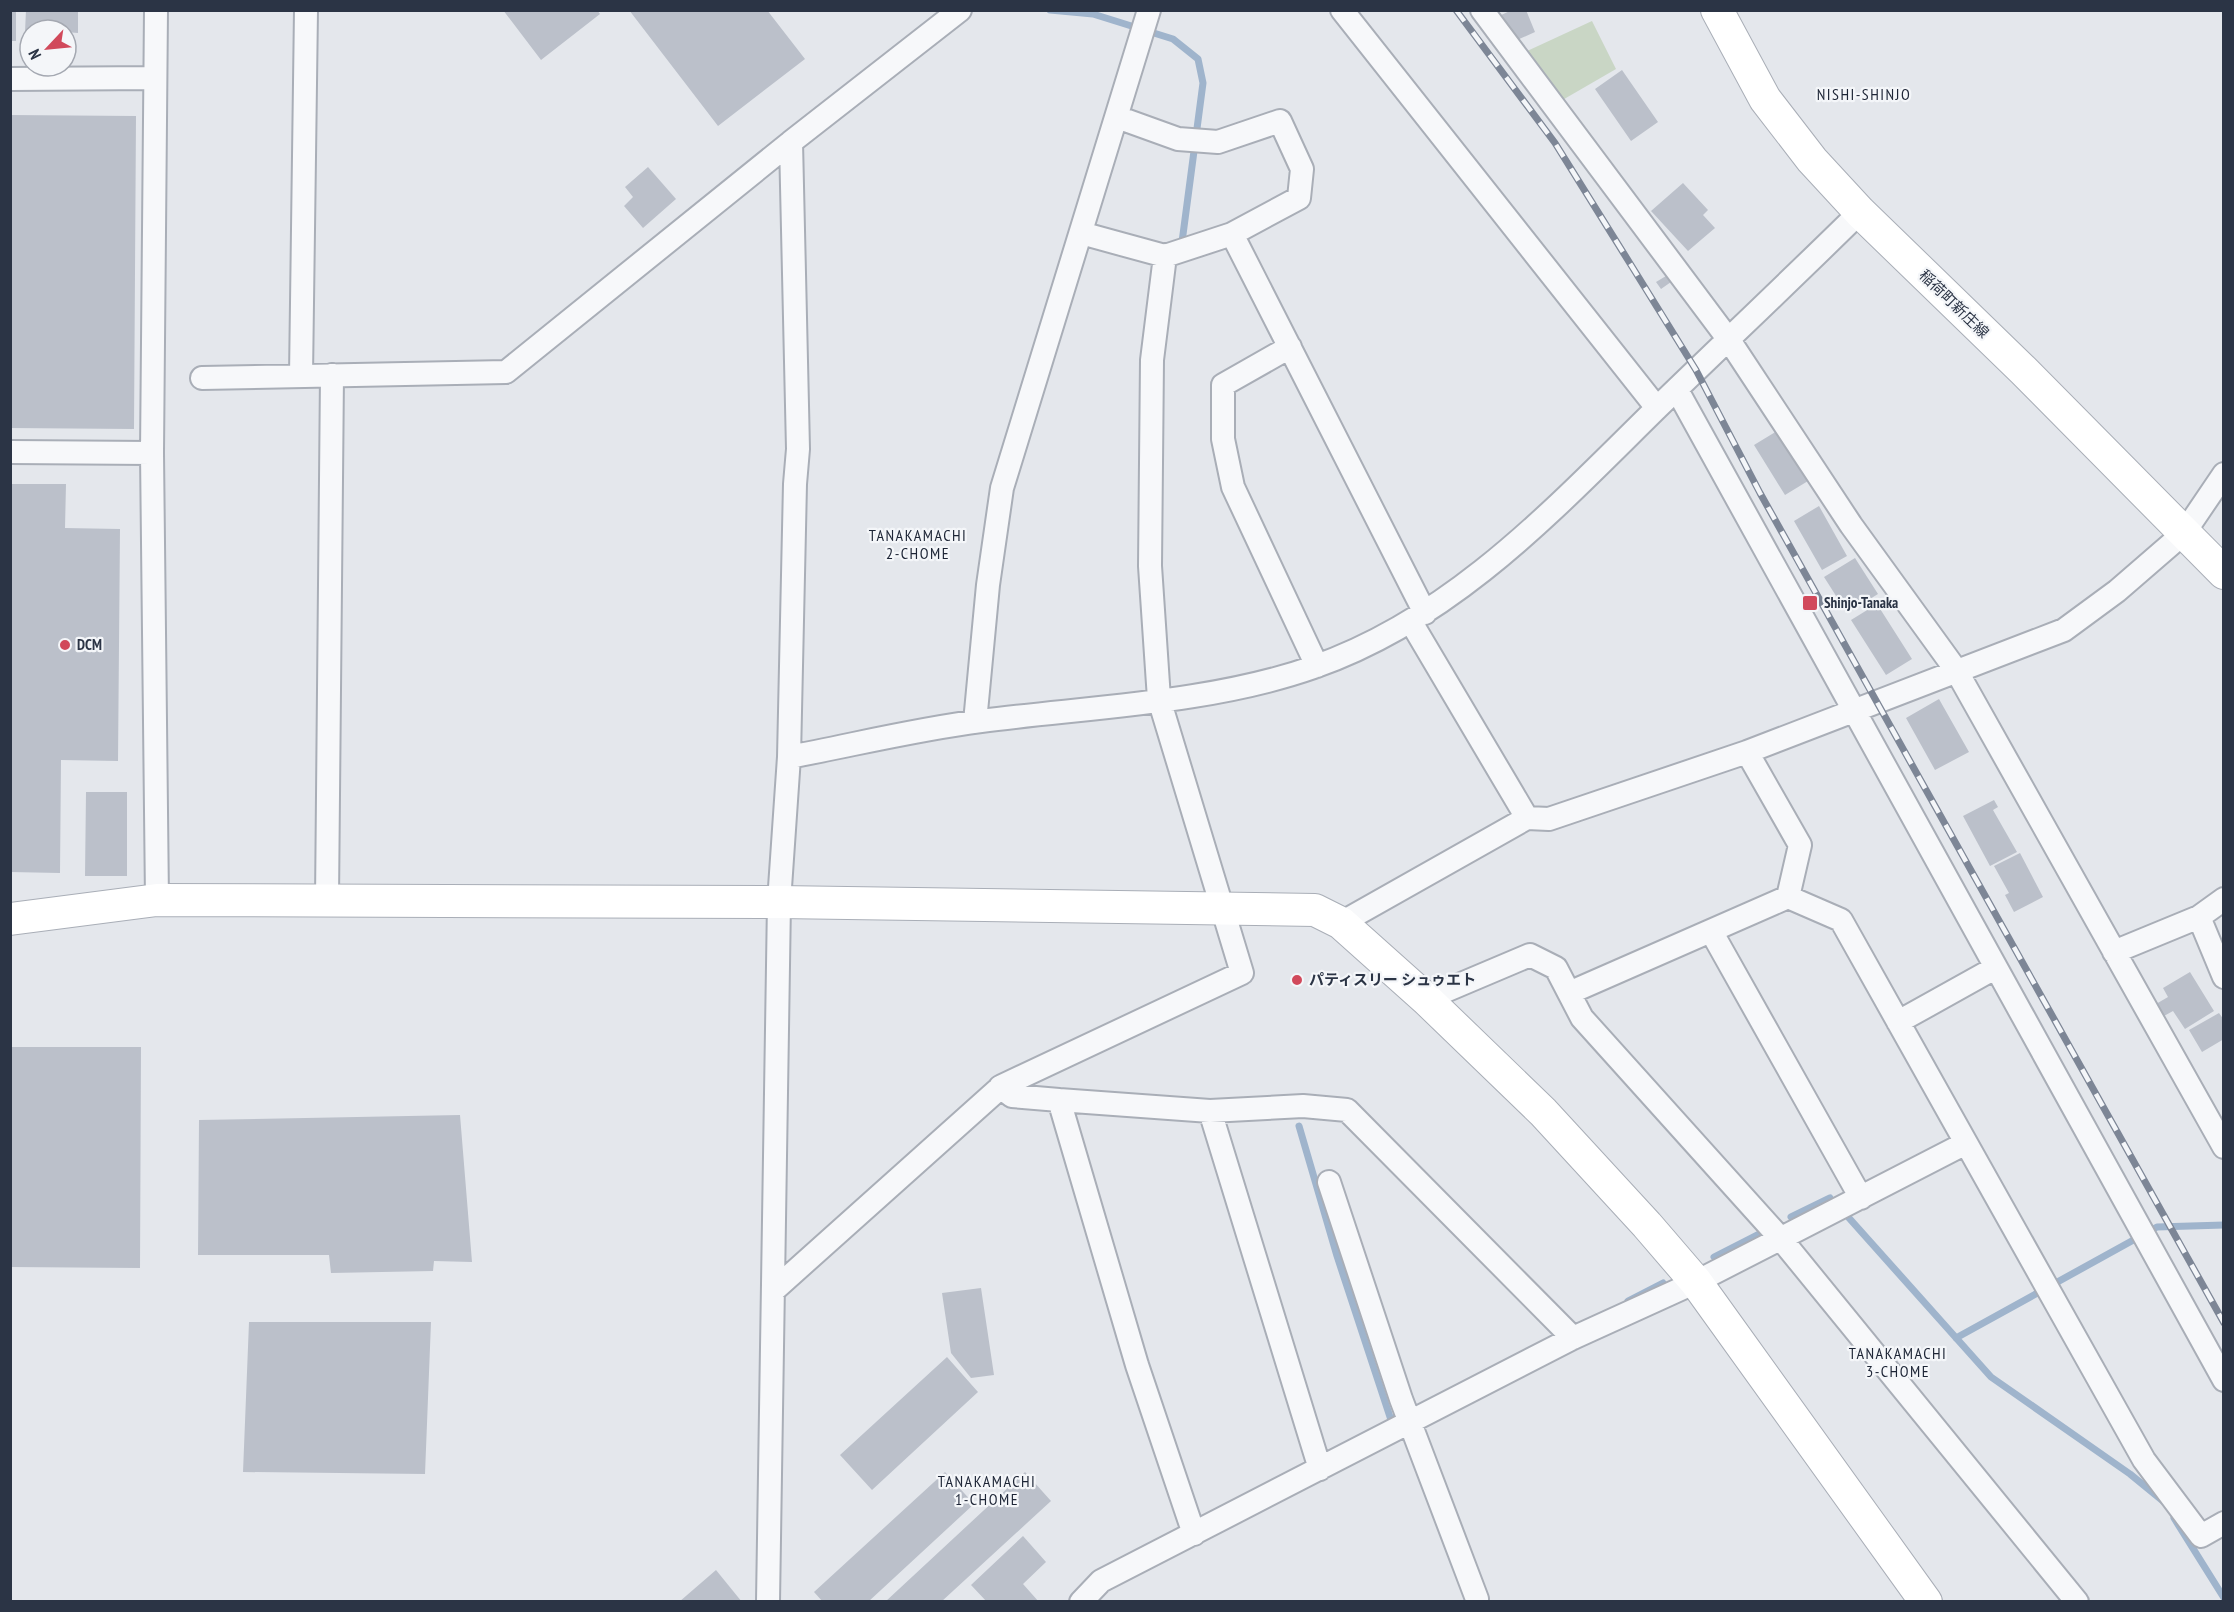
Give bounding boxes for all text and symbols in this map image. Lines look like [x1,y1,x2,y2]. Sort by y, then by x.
north arrow [18,18,78,78]
text: N [24,46,45,63]
district label: NISHI-SHINJO [1817,84,1911,104]
street label: 稲荷町新庄線 [1915,266,1993,342]
district label: TANAKAMACHI 2-CHOME [869,525,967,563]
place label: Shinjo-Tanaka [1824,593,1898,612]
marker: Shinjo-Tanaka [1801,594,1819,612]
place label: DCM [77,635,102,654]
marker: DCM [58,638,72,652]
place label: パティスリー シュゥエト [1309,970,1476,989]
marker: パティスリー シュゥエト [1290,973,1304,987]
district label: TANAKAMACHI 3-CHOME [1849,1343,1947,1381]
district label: TANAKAMACHI 1-CHOME [938,1471,1036,1509]

